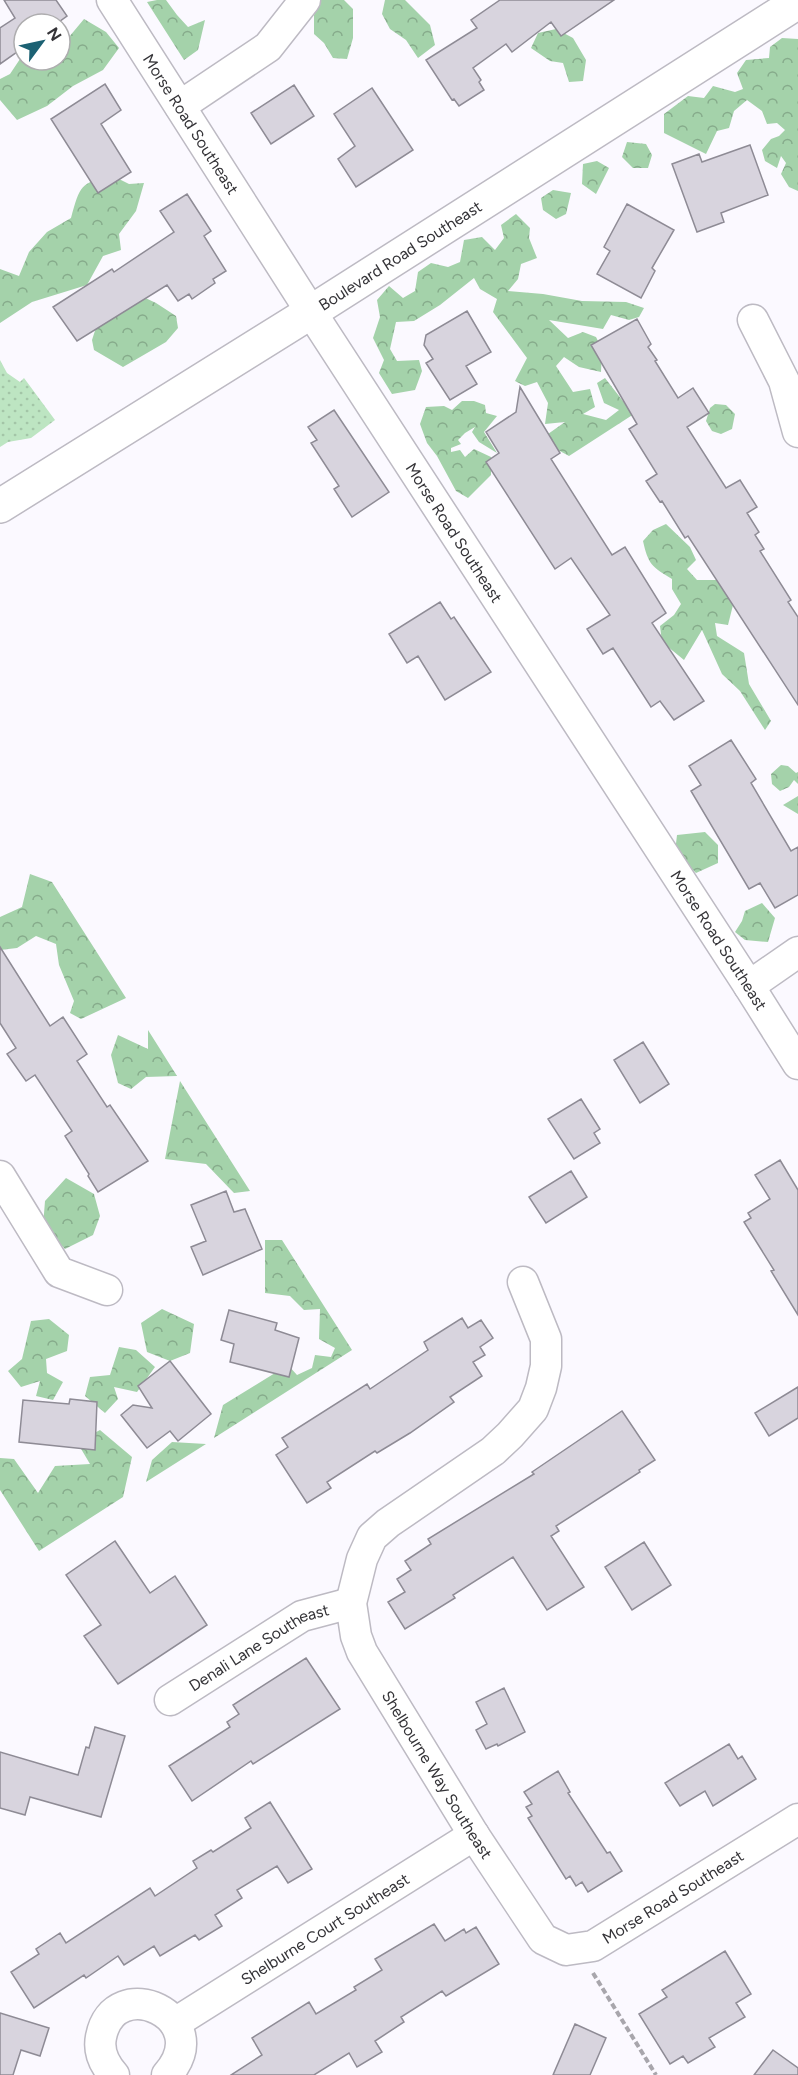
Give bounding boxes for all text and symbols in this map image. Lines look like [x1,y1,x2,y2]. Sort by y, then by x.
north arrow [12,12,72,72]
text: N [43,24,65,44]
street label: Morse Road Southeast [139,50,243,198]
street label: Boulevard Road Southeast [315,196,485,314]
street label: Morse Road Southeast [402,459,507,606]
street label: Morse Road Southeast [667,867,771,1013]
street label: Denali Lane Southeast [185,1600,331,1695]
street label: Shelbourne Way Southeast [378,1687,497,1862]
street label: Morse Road Southeast [599,1846,747,1948]
street label: Shelburne Court Southeast [237,1869,412,1989]

